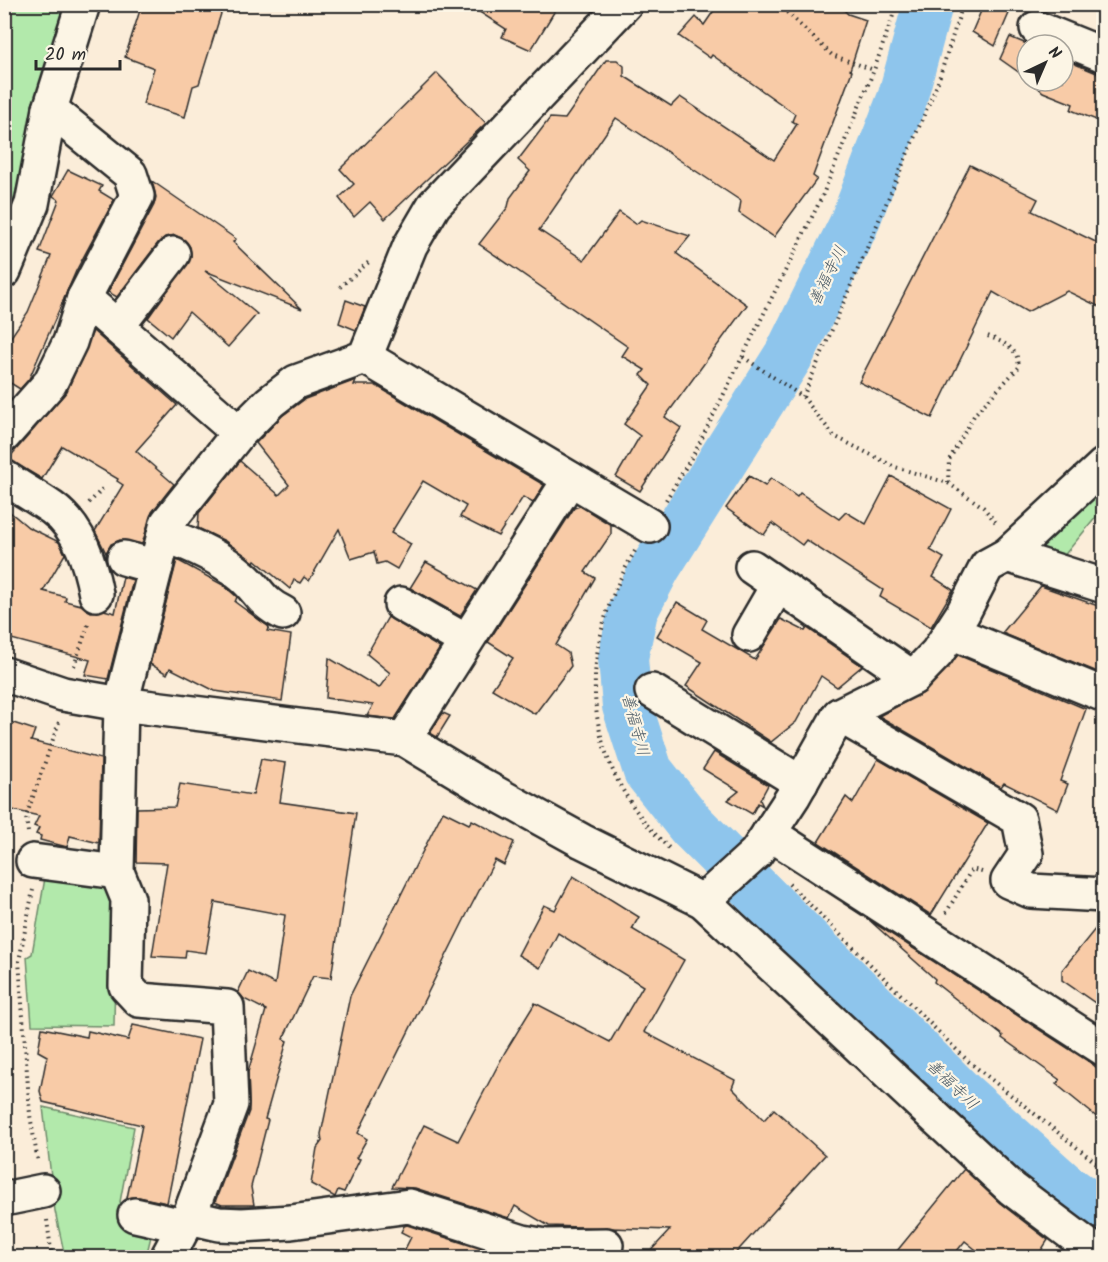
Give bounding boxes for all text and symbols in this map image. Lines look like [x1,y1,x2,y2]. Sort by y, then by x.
scale bar [36,33,120,71]
north arrow [1015,33,1075,93]
text: 20 m [45,41,86,70]
text: N [1042,41,1067,66]
water label: 善福寺川 [803,242,853,310]
water label: 善福寺川 [615,691,655,759]
water label: 善福寺川 [920,1054,984,1116]

